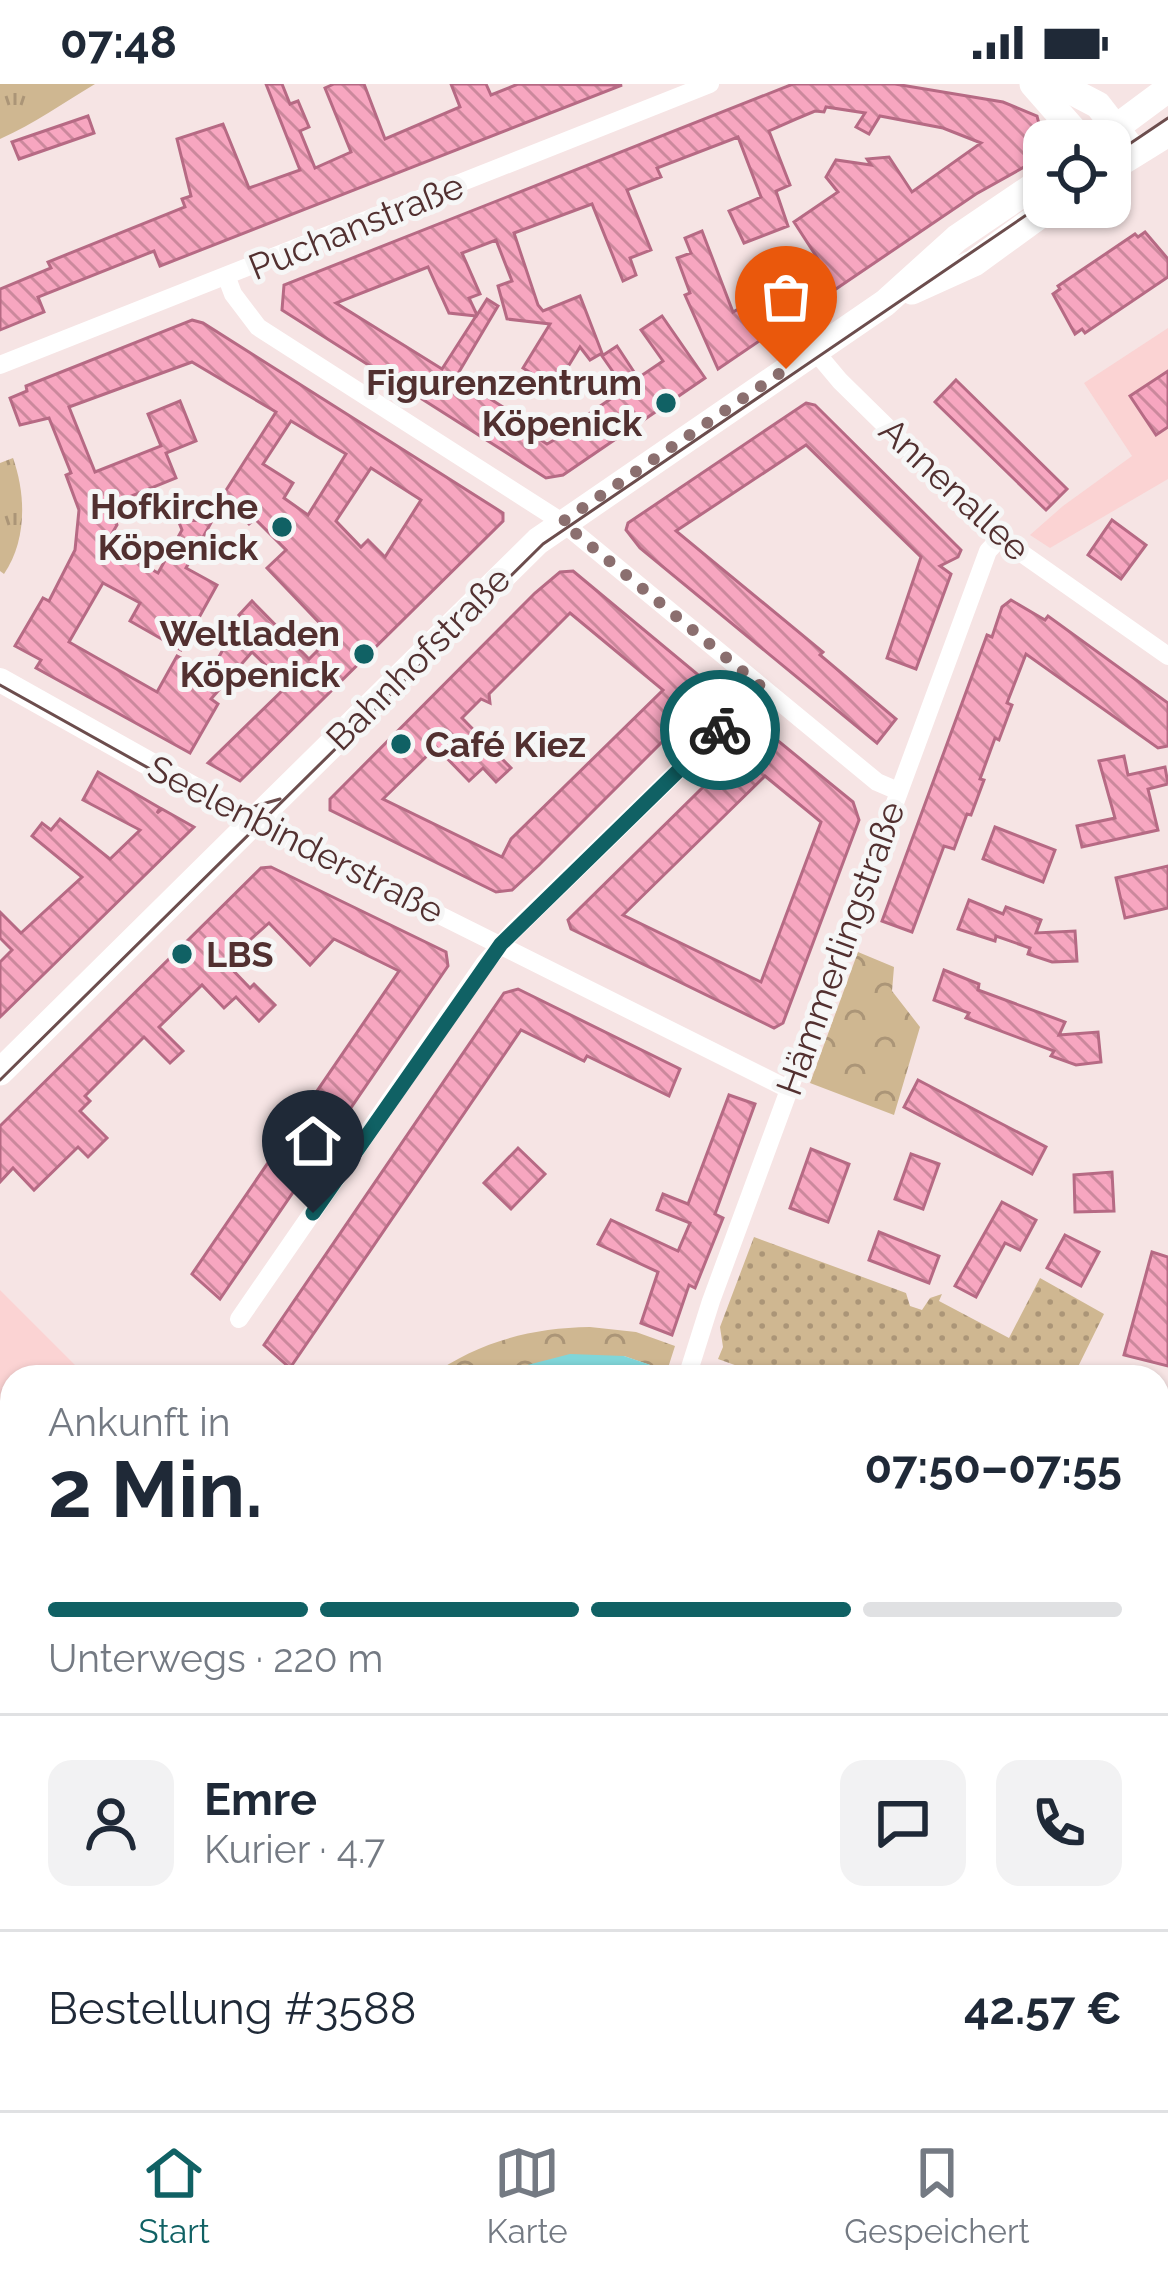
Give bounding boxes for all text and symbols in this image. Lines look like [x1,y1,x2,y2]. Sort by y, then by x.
text: 07:48 [60,16,177,69]
map controls [1023,120,1131,228]
button: locate [1023,120,1131,228]
street label: Puchanstraße [243,164,469,288]
pin [735,246,837,369]
icon: bag [753,264,819,330]
place label: Figurenzentrum Köpenick [366,361,643,444]
marker: Figurenzentrum Köpenick [653,390,679,416]
street label: Annenallee [871,409,1039,569]
place label: Hofkirche Köpenick [90,485,259,568]
marker: Hofkirche Köpenick [269,514,295,540]
street label: Bahnhofstraße [318,558,518,758]
place label: Weltladen Köpenick [159,612,341,695]
marker: Weltladen Köpenick [351,641,377,667]
courier [660,670,780,790]
icon: bike [687,697,753,763]
place label: Café Kiez [425,723,586,765]
marker: Café Kiez [388,731,414,757]
street label: Seelenbinderstraße [141,746,451,932]
street label: Hämmerlingstraße [767,795,913,1101]
place label: LBS [206,933,274,975]
marker: LBS [169,941,195,967]
pin [262,1090,364,1213]
icon: home [280,1108,346,1174]
text: Ankunft in [48,1399,231,1445]
text: 07:50–07:55 [864,1441,1122,1494]
text: 2 Min. [48,1444,263,1535]
text: Unterwegs · 220 m [48,1635,383,1681]
button: person [48,1760,174,1886]
button: chat [840,1760,966,1886]
button: phone [996,1760,1122,1886]
text: Emre [204,1773,317,1826]
text: Kurier · 4.7 [204,1826,385,1872]
text: Bestellung #3588 [48,1982,416,2035]
text: 42.57 € [964,1982,1122,2035]
tab: Start [138,2140,210,2251]
tab: Karte [487,2140,568,2251]
tab: Gespeichert [844,2140,1030,2251]

